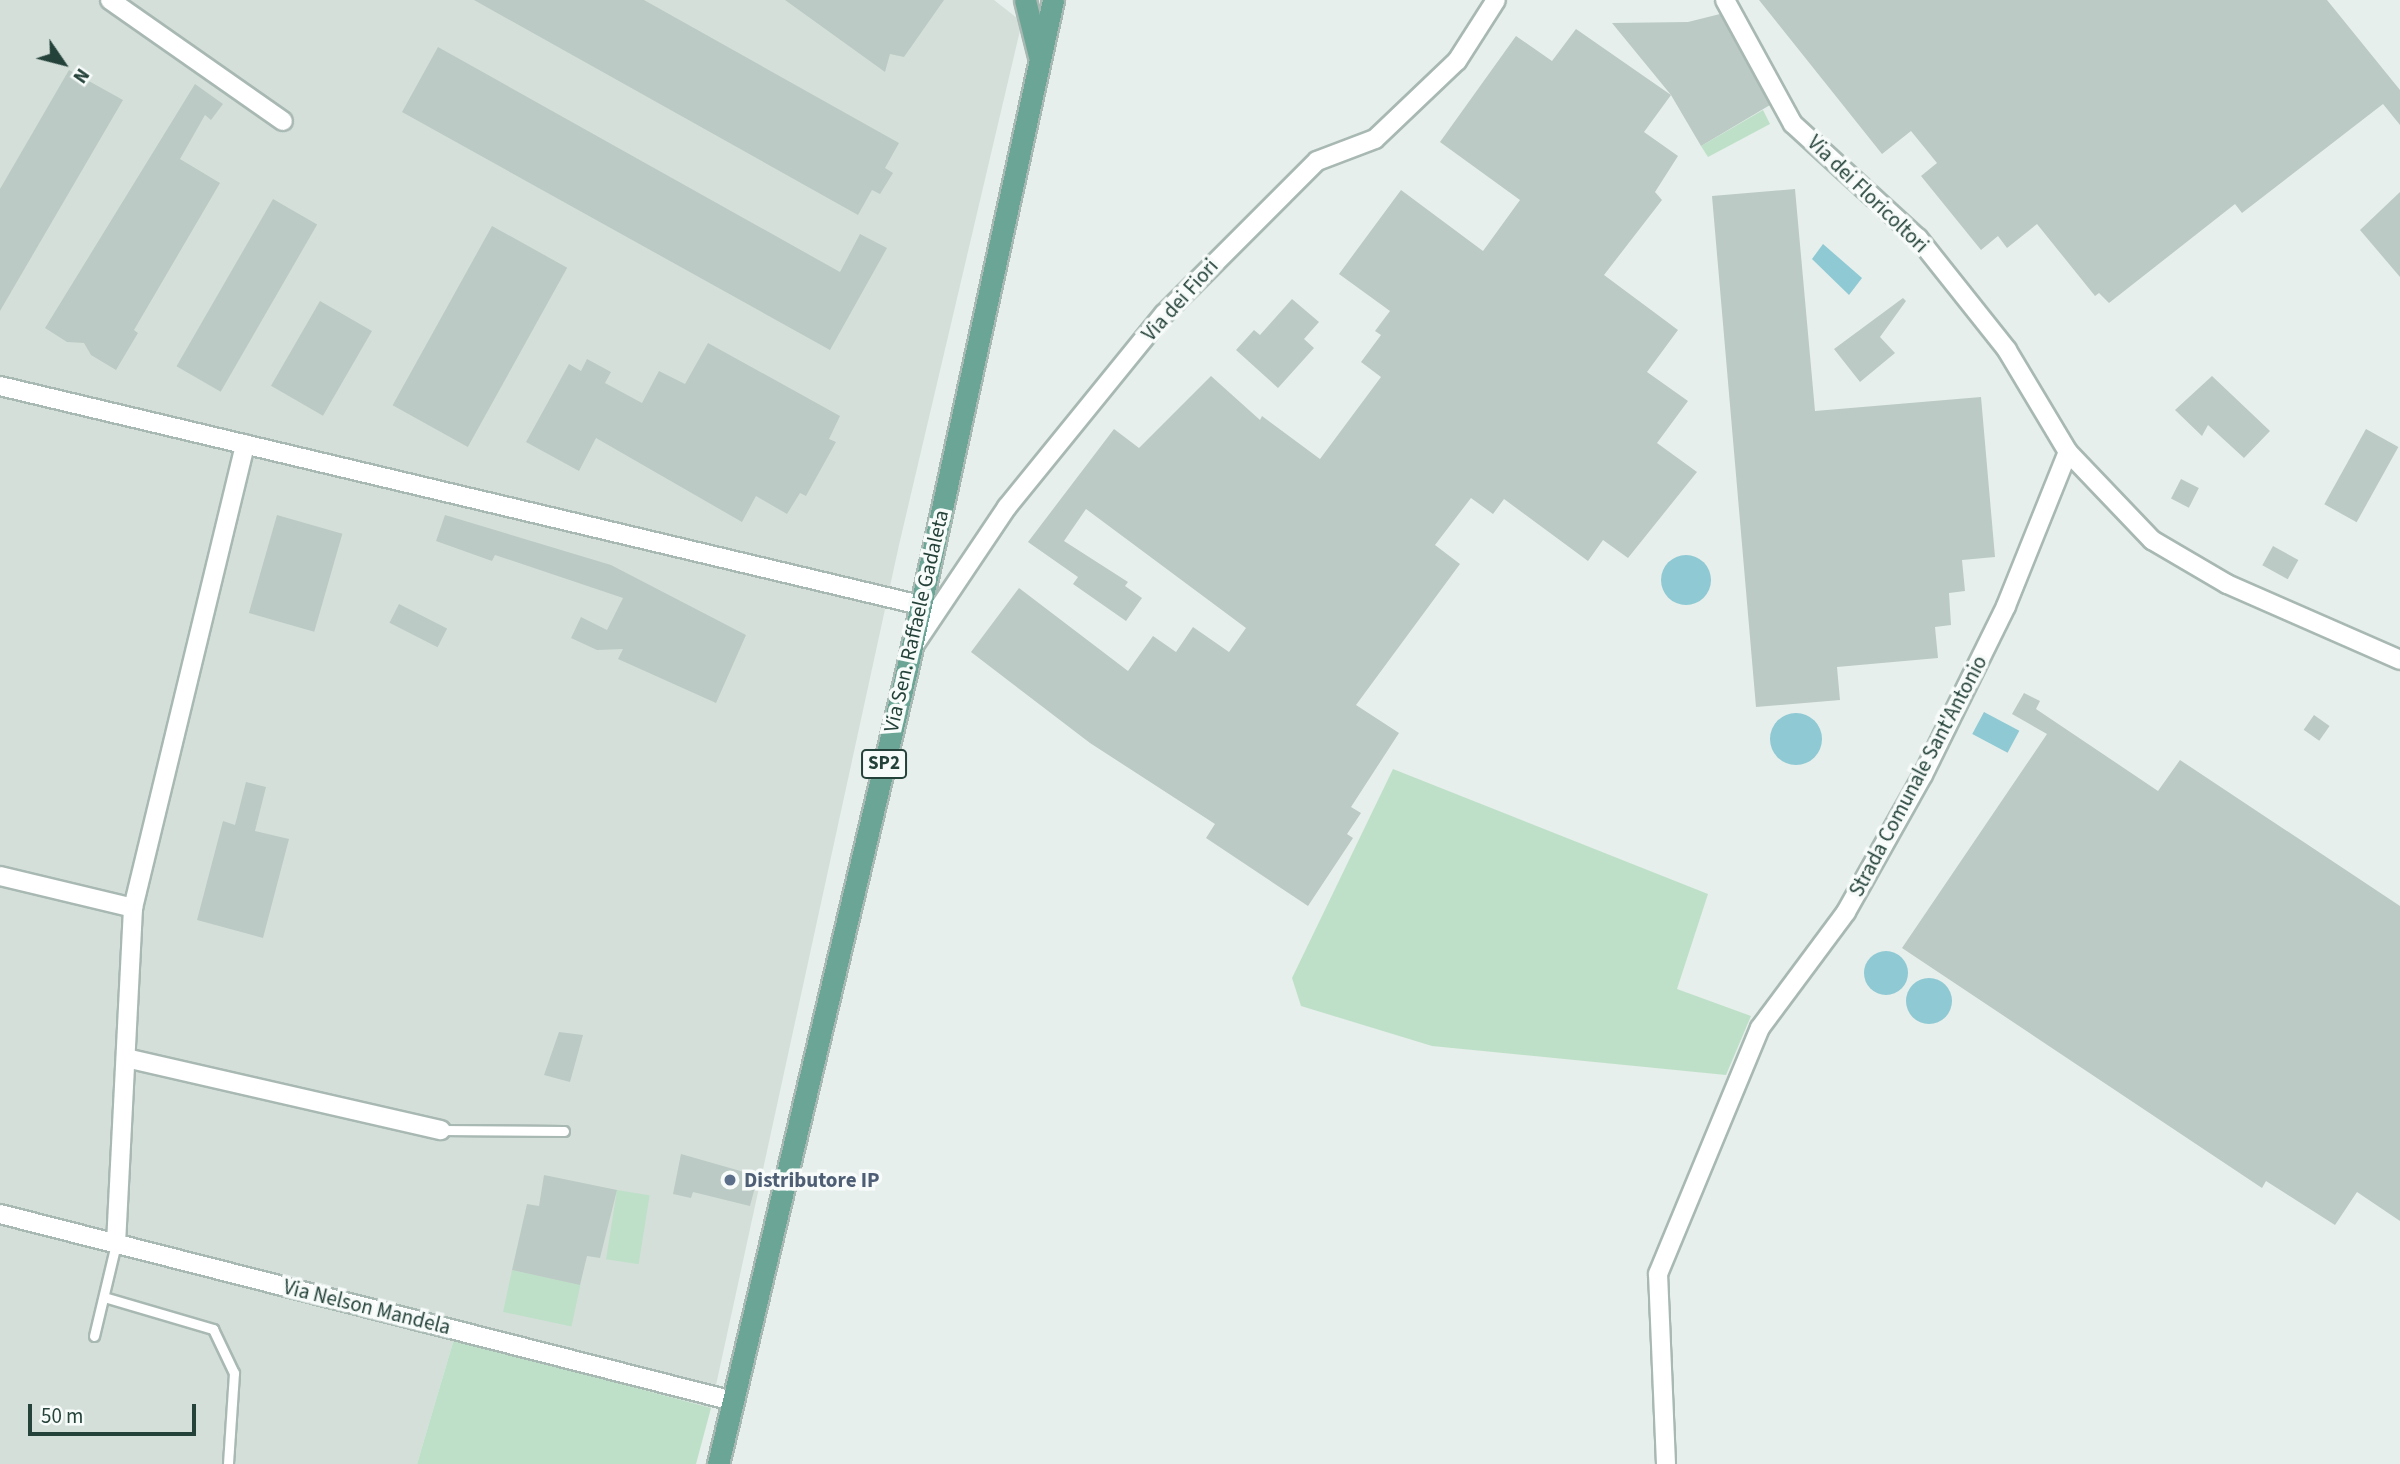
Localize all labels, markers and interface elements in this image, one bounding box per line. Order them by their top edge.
north arrow [28,28,98,98]
text: N [66,62,95,88]
street label: Via dei Floricoltori [1802,130,1934,258]
street label: Via dei Fiori [1137,254,1223,346]
street label: Via Sen. Raffaele Gadaleta [878,508,954,734]
street label: Strada Comunale Sant'Antonio [1844,651,1992,901]
road number: SP2 [860,748,908,779]
place label: Distributore IP [744,1167,880,1193]
marker: Distributore IP [722,1172,738,1188]
street label: Via Nelson Mandela [281,1274,453,1340]
scale bar [32,1390,200,1434]
text: 50 m [41,1401,83,1431]

